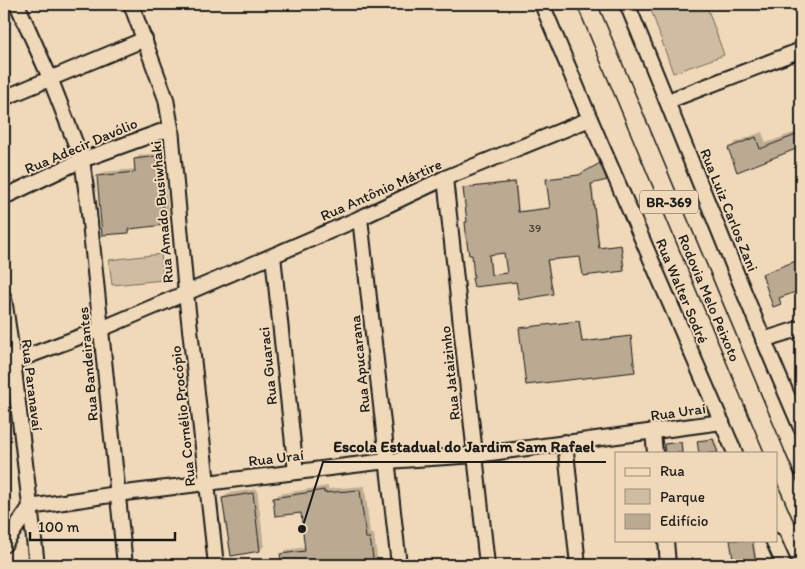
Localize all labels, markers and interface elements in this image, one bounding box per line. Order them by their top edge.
street label: Rua Adecir Davólio [22,114,140,178]
street label: Rua Amado Busiwhaki [147,140,177,284]
street label: Rua Luiz Carlos Zani [696,146,762,274]
street label: Rua Antônio Mártire [318,155,444,225]
road number: BR-369 [640,190,698,213]
house number: 39 [529,221,541,235]
street label: Rodovia Melo Peixoto [674,232,744,364]
street label: Rua Walter Sodré [652,236,712,346]
street label: Rua Bandeirantes [74,306,102,422]
street label: Rua Apucarana [346,314,374,414]
street label: Rua Jataizinho [436,325,464,421]
street label: Rua Guaraci [255,326,281,406]
street label: Rua Paranavaí [17,338,47,432]
street label: Rua Cornélio Procópio [167,345,199,487]
street label: Rua Uraí [649,399,707,425]
callout: Escola Estadual do Jardim Sam Rafael [323,431,606,462]
text: Escola Estadual do Jardim Sam Rafael [333,437,595,456]
street label: Rua Uraí [247,446,305,470]
legend [615,452,778,542]
text: Rua [660,462,685,480]
text: Parque [660,488,705,506]
scale bar [30,509,175,541]
text: Edifício [660,512,708,530]
text: 100 m [38,518,80,536]

